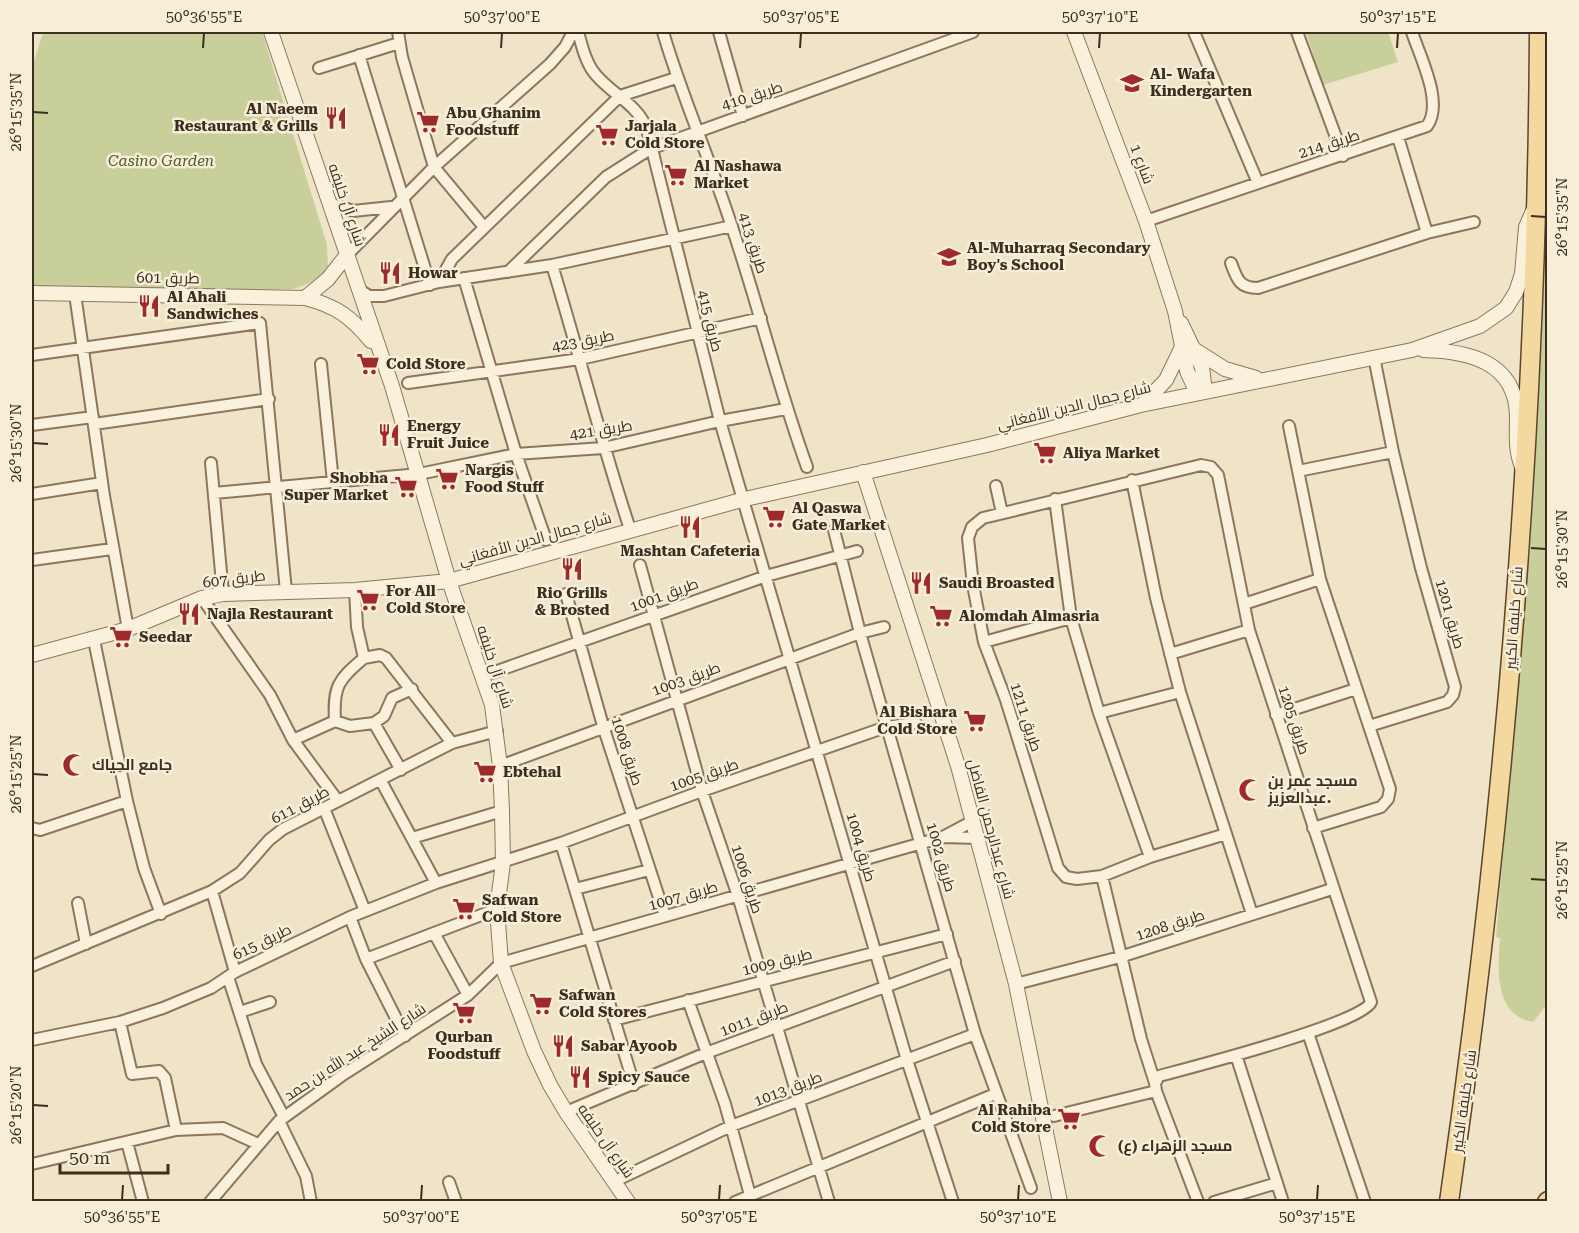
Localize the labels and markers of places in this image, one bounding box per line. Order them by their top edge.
place label: Al- Wafa Kindergarten [1150,65,1252,100]
school or university icon: Al- Wafa Kindergarten [1119,70,1145,96]
place label: Al Naeem Restaurant & Grills [174,100,319,135]
place label: Abu Ghanim Foodstuff [446,104,541,139]
restaurant icon: Al Naeem Restaurant & Grills [323,105,349,131]
supermarket icon: Abu Ghanim Foodstuff [415,109,441,135]
place label: Jarjala Cold Store [625,117,705,152]
supermarket icon: Jarjala Cold Store [594,122,620,148]
place label: Al Nashawa Market [694,157,782,192]
supermarket icon: Al Nashawa Market [663,162,689,188]
place label: Al-Muharraq Secondary Boy's School [967,239,1151,274]
school or university icon: Al-Muharraq Secondary Boy's School [936,244,962,270]
restaurant icon: Howar [377,260,403,286]
place label: Howar [408,264,458,282]
place label: Al Ahali Sandwiches [167,288,259,323]
restaurant icon: Al Ahali Sandwiches [136,293,162,319]
supermarket icon: Cold Store [355,351,381,377]
place label: Cold Store [386,355,466,373]
place label: Energy Fruit Juice [407,417,489,452]
restaurant icon: Energy Fruit Juice [376,422,402,448]
supermarket icon: Aliya Market [1032,440,1058,466]
place label: Aliya Market [1063,444,1160,462]
place label: Nargis Food Stuff [465,461,544,496]
supermarket icon: Nargis Food Stuff [434,466,460,492]
place label: Shobha Super Market [284,469,388,504]
supermarket icon: Shobha Super Market [393,474,419,500]
place label: Al Qaswa Gate Market [792,499,886,534]
supermarket icon: Al Qaswa Gate Market [761,504,787,530]
restaurant icon: Mashtan Cafeteria [677,514,703,540]
place label: Mashtan Cafeteria [620,542,760,560]
restaurant icon: Rio Grills & Brosted [559,556,585,582]
restaurant icon: Saudi Broasted [908,570,934,596]
place label: Saudi Broasted [939,574,1054,592]
place label: For All Cold Store [386,582,466,617]
place label: Rio Grills & Brosted [535,584,609,619]
supermarket icon: For All Cold Store [355,587,381,613]
restaurant icon: Najla Restaurant [176,601,202,627]
supermarket icon: Alomdah Almasria [928,603,954,629]
place label: Najla Restaurant [207,605,333,623]
place label: Alomdah Almasria [959,607,1099,625]
supermarket icon: Seedar [108,624,134,650]
place label: Seedar [139,628,192,646]
place label: Al Bishara Cold Store [877,703,957,738]
supermarket icon: Al Bishara Cold Store [962,708,988,734]
mosque icon: جامع الحِياك [61,752,87,778]
place label: جامع الحِياك [92,756,172,775]
supermarket icon: Ebtehal [472,759,498,785]
place label: Ebtehal [503,763,561,781]
place label: مسجد عمر بن عبدالعزيز. [1267,772,1358,807]
mosque icon: مسجد عمر بن عبدالعزيز. [1237,777,1263,803]
place label: Safwan Cold Store [482,891,562,926]
supermarket icon: Safwan Cold Store [451,896,477,922]
place label: Safwan Cold Stores [559,986,647,1021]
supermarket icon: Safwan Cold Stores [528,991,554,1017]
supermarket icon: Qurban Foodstuff [451,1000,477,1026]
place label: Qurban Foodstuff [427,1028,501,1063]
restaurant icon: Sabar Ayoob [550,1033,576,1059]
place label: Sabar Ayoob [581,1037,677,1055]
restaurant icon: Spicy Sauce [567,1064,593,1090]
place label: Spicy Sauce [598,1068,690,1086]
place label: Al Rahiba Cold Store [971,1101,1051,1136]
supermarket icon: Al Rahiba Cold Store [1056,1106,1082,1132]
mosque icon: مسجد الزهراء (ع) [1087,1133,1113,1159]
place label: مسجد الزهراء (ع) [1118,1137,1232,1156]

